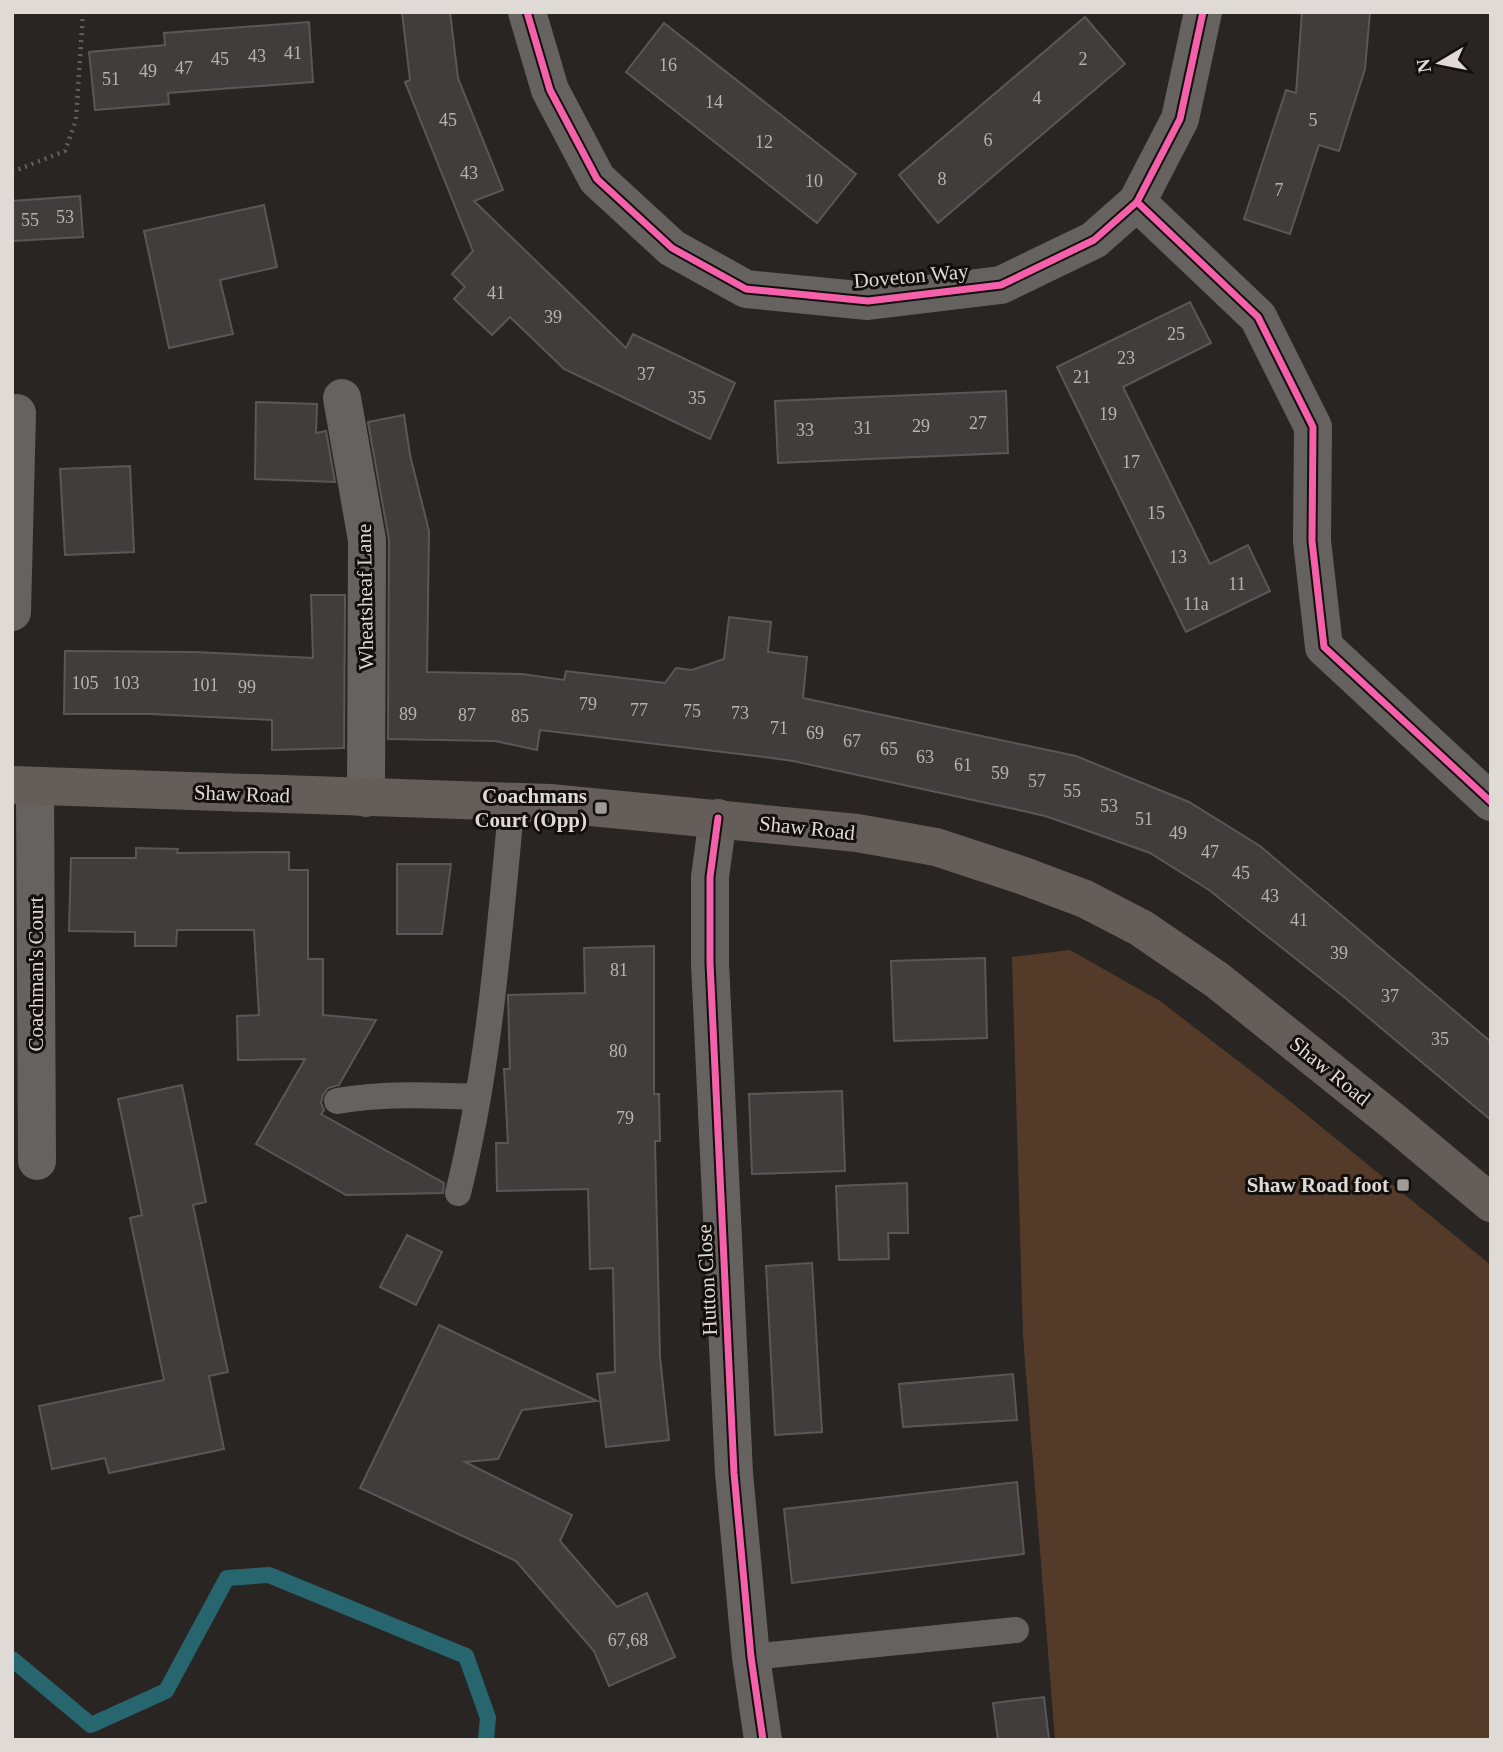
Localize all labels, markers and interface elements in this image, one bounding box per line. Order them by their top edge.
north arrow [1405,28,1475,98]
house number: 41 [284,43,302,63]
house number: 43 [248,46,266,66]
house number: 45 [211,49,229,69]
house number: 2 [1079,49,1088,69]
house number: 16 [659,55,677,75]
text: N [1412,57,1435,74]
house number: 47 [175,58,193,78]
house number: 49 [139,61,157,81]
house number: 51 [102,69,120,89]
house number: 4 [1033,88,1042,108]
house number: 14 [705,92,723,112]
house number: 45 [439,110,457,130]
house number: 5 [1309,110,1318,130]
house number: 6 [984,130,993,150]
house number: 12 [755,132,773,152]
house number: 43 [460,163,478,183]
house number: 8 [938,169,947,189]
house number: 10 [805,171,823,191]
house number: 7 [1275,180,1284,200]
house number: 53 [56,207,74,227]
house number: 55 [21,210,39,230]
street label: Doveton Way [853,259,970,293]
house number: 41 [487,283,505,303]
house number: 39 [544,307,562,327]
house number: 25 [1167,324,1185,344]
house number: 23 [1117,348,1135,368]
house number: 37 [637,364,655,384]
house number: 21 [1073,367,1091,387]
house number: 35 [688,388,706,408]
house number: 19 [1099,404,1117,424]
house number: 27 [969,413,987,433]
house number: 29 [912,416,930,436]
house number: 31 [854,418,872,438]
house number: 33 [796,420,814,440]
house number: 17 [1122,452,1140,472]
house number: 15 [1147,503,1165,523]
street label: Wheatsheaf Lane [352,524,378,670]
house number: 13 [1169,547,1187,567]
house number: 11 [1228,574,1246,594]
house number: 11a [1183,594,1209,614]
house number: 105 [72,673,99,693]
house number: 103 [113,673,140,693]
house number: 101 [192,675,219,695]
house number: 99 [238,677,256,697]
house number: 79 [579,694,597,714]
house number: 77 [630,700,648,720]
house number: 75 [683,701,701,721]
house number: 73 [731,703,749,723]
house number: 89 [399,704,417,724]
house number: 87 [458,705,476,725]
house number: 85 [511,706,529,726]
house number: 71 [770,718,788,738]
house number: 69 [806,723,824,743]
house number: 67 [843,731,861,751]
house number: 65 [880,739,898,759]
house number: 63 [916,747,934,767]
house number: 61 [954,755,972,775]
house number: 59 [991,763,1009,783]
house number: 57 [1028,771,1046,791]
street label: Shaw Road [193,780,291,808]
house number: 55 [1063,781,1081,801]
place label: Coachmans Court (Opp) [474,784,587,832]
house number: 53 [1100,796,1118,816]
marker: Coachmans Court (Opp) [593,800,609,816]
house number: 51 [1135,809,1153,829]
street label: Shaw Road [758,811,857,845]
house number: 49 [1169,823,1187,843]
house number: 47 [1201,842,1219,862]
house number: 45 [1232,863,1250,883]
house number: 43 [1261,886,1279,906]
street label: Coachman's Court [24,896,48,1051]
house number: 41 [1290,910,1308,930]
house number: 39 [1330,943,1348,963]
house number: 81 [610,960,628,980]
house number: 37 [1381,986,1399,1006]
house number: 35 [1431,1029,1449,1049]
street label: Shaw Road [1285,1031,1375,1111]
house number: 80 [609,1041,627,1061]
house number: 79 [616,1108,634,1128]
place label: Shaw Road foot [1247,1173,1389,1197]
marker: Shaw Road foot [1395,1177,1411,1193]
street label: Hutton Close [692,1224,722,1336]
house number: 67,68 [608,1630,648,1650]

